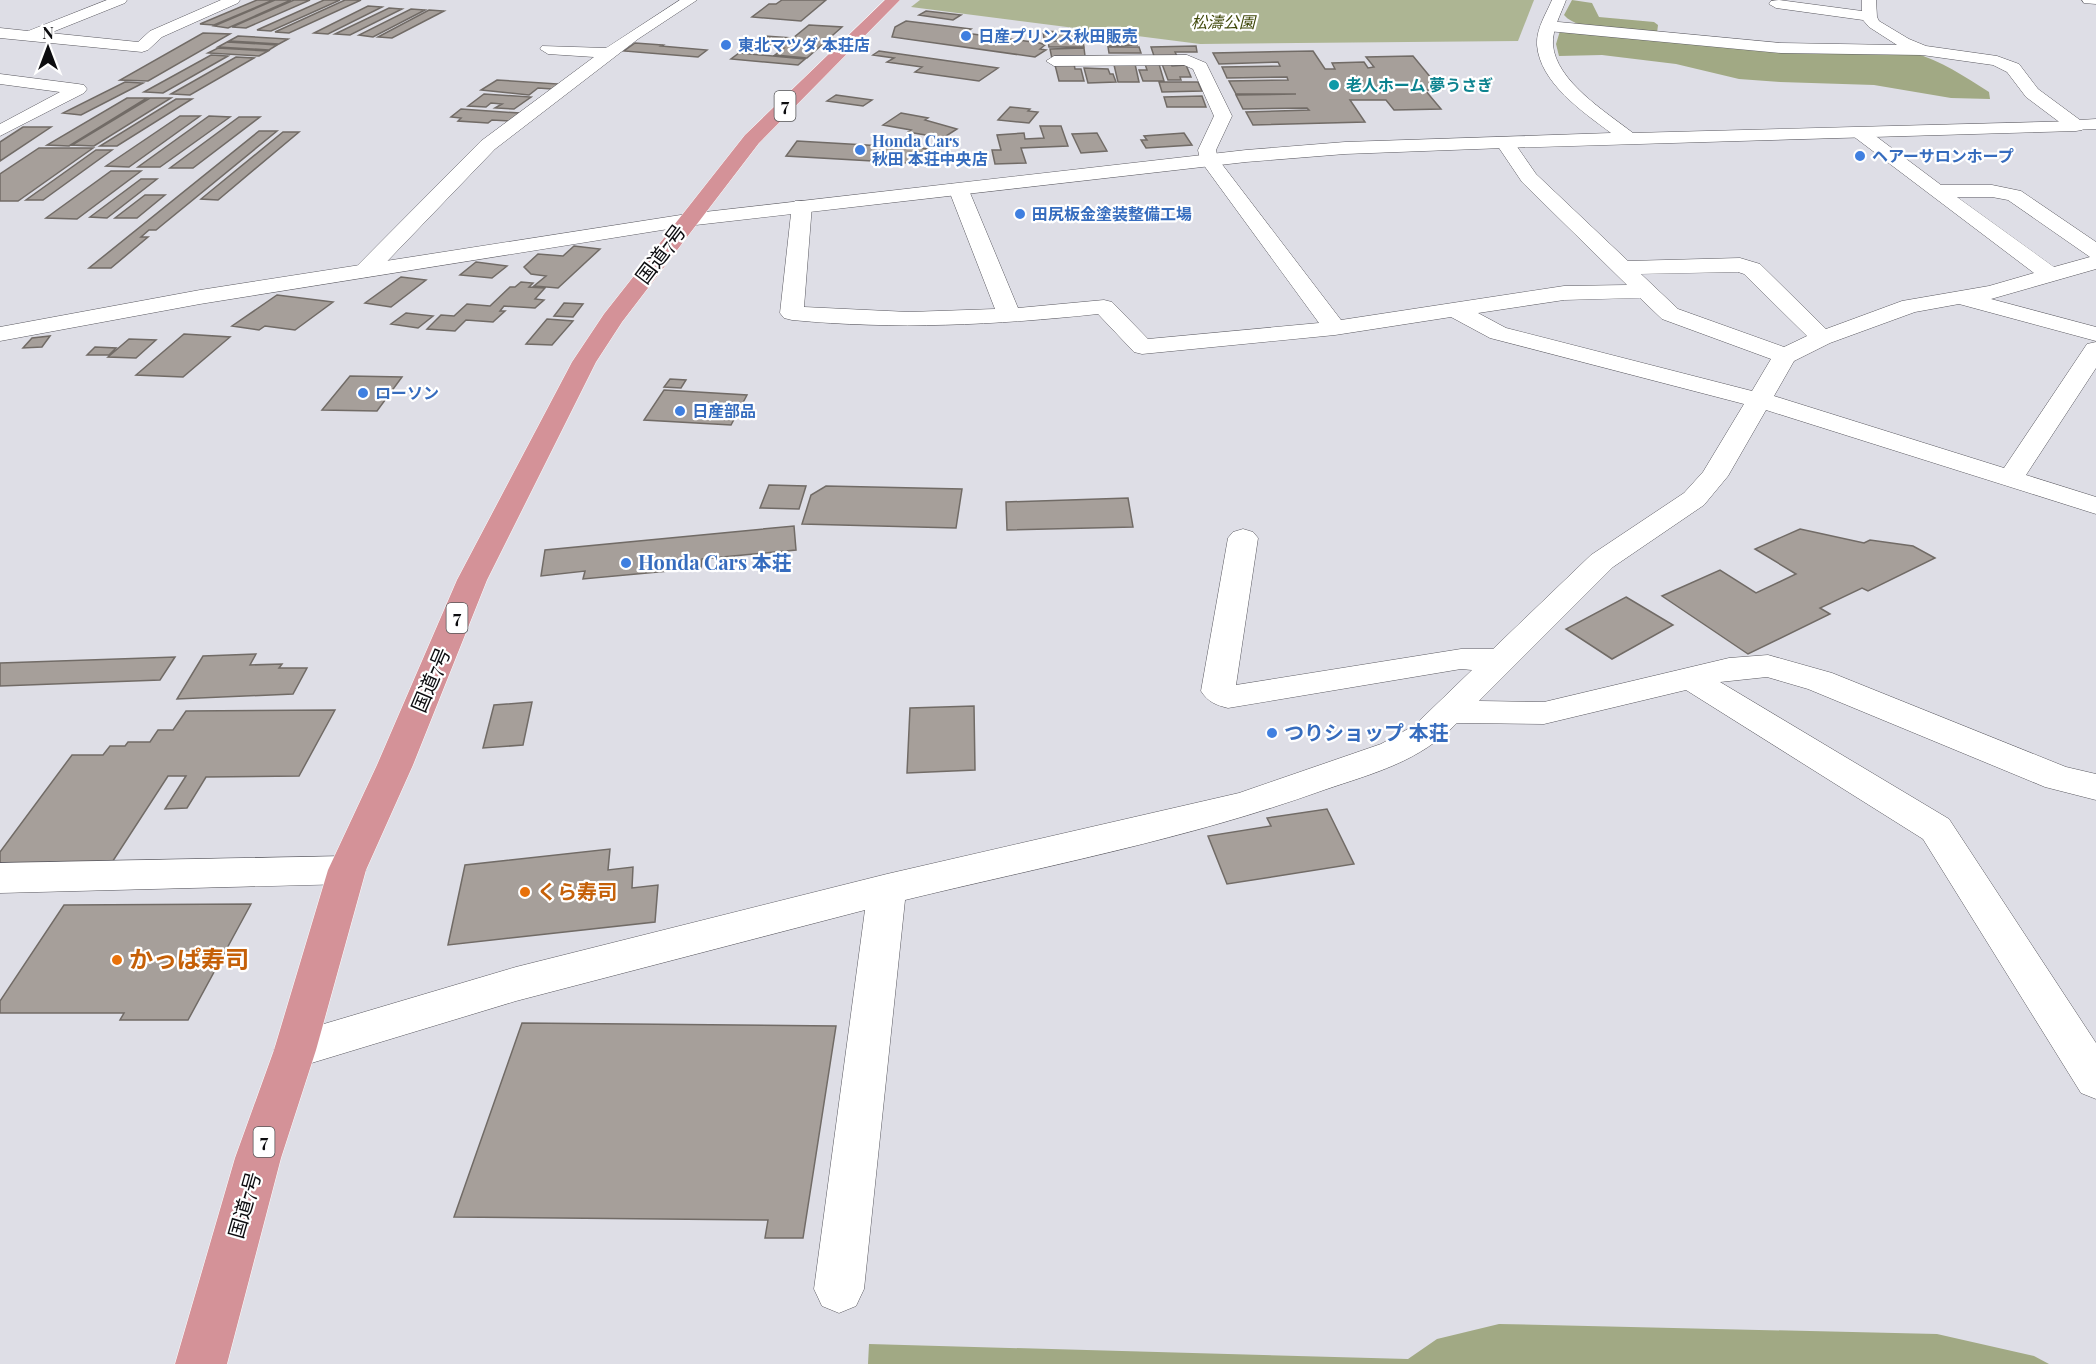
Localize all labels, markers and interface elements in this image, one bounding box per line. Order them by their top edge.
park label: 松濤公園 [1191,11,1257,32]
north arrow [18,18,78,78]
text: N [42,22,54,43]
place label: 日産プリンス秋田販売 [978,25,1138,46]
marker: 日産プリンス秋田販売 [959,29,973,43]
place label: 東北マツダ 本荘店 [738,34,870,55]
marker: 東北マツダ 本荘店 [719,38,733,52]
place label: 老人ホーム 夢うさぎ [1346,74,1493,95]
marker: 老人ホーム 夢うさぎ [1327,78,1341,92]
road number: 7 [774,91,796,121]
place label: Honda Cars 秋田 本荘中央店 [872,130,988,169]
marker: Honda Cars 秋田 本荘中央店 [853,143,867,157]
place label: ヘアーサロンホープ [1872,145,2014,166]
marker: ヘアーサロンホープ [1853,149,1867,163]
place label: 田尻板金塗装整備工場 [1032,203,1192,224]
marker: 田尻板金塗装整備工場 [1013,207,1027,221]
street label: 国道7号 [629,218,691,288]
place label: ローソン [375,382,439,403]
marker: ローソン [356,386,370,400]
place label: 日産部品 [692,400,756,421]
marker: 日産部品 [673,404,687,418]
place label: Honda Cars 本荘 [638,548,792,575]
marker: Honda Cars 本荘 [619,556,633,570]
road number: 7 [446,603,468,633]
street label: 国道7号 [404,643,455,716]
place label: つりショップ 本荘 [1284,718,1449,745]
marker: つりショップ 本荘 [1265,726,1279,740]
place label: くら寿司 [537,877,617,904]
marker: くら寿司 [518,885,532,899]
place label: かっぱ寿司 [129,942,249,974]
marker: かっぱ寿司 [110,953,124,967]
road number: 7 [254,1127,274,1157]
street label: 国道7号 [221,1168,266,1241]

